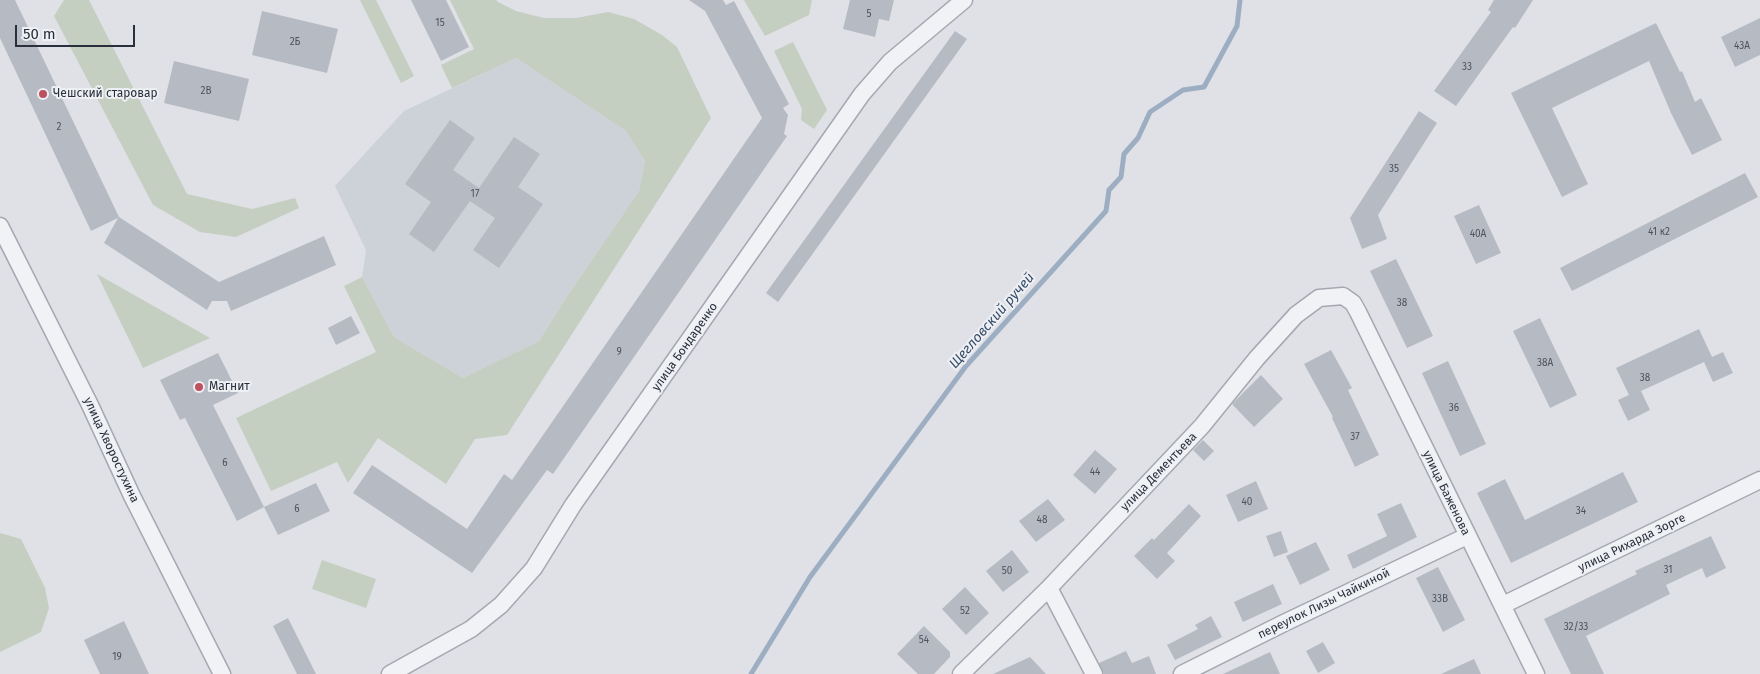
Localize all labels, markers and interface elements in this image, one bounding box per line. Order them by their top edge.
house number: 5 [866,8,872,20]
scale bar [18,15,138,47]
house number: 15 [435,17,445,29]
text: 50 m [23,25,56,43]
house number: 2Б [290,36,300,48]
house number: 43А [1734,40,1750,52]
house number: 33 [1462,61,1472,73]
house number: 2В [200,85,212,97]
place label: Чешский старовар [53,87,158,101]
marker: Чешский старовар [37,88,49,100]
house number: 2 [57,121,61,133]
house number: 35 [1389,163,1399,175]
house number: 17 [471,188,479,200]
house number: 41 к2 [1648,226,1670,238]
house number: 40А [1470,228,1486,240]
water label: Щегловский ручей [946,270,1038,372]
house number: 38 [1397,297,1407,309]
street label: улица Бондаренко [649,300,721,394]
house number: 9 [616,346,622,358]
house number: 38А [1537,357,1553,369]
house number: 38 [1640,372,1650,384]
place label: Магнит [209,380,250,394]
marker: Магнит [193,381,205,393]
street label: улица Хворостухина [80,395,142,505]
house number: 36 [1449,402,1459,414]
street label: улица Дементьева [1118,430,1200,514]
house number: 37 [1350,431,1360,443]
street label: улица Баженова [1419,448,1473,538]
house number: 6 [222,457,228,469]
house number: 44 [1090,466,1100,478]
house number: 40 [1242,496,1252,508]
house number: 6 [294,503,300,515]
house number: 34 [1576,505,1586,517]
street label: улица Рихарда Зорге [1576,511,1688,575]
house number: 48 [1037,514,1047,526]
house number: 31 [1663,564,1673,576]
house number: 50 [1002,565,1012,577]
street label: переулок Лизы Чайкиной [1256,566,1392,642]
house number: 33В [1432,593,1448,605]
house number: 52 [960,605,970,617]
house number: 32/33 [1564,621,1588,633]
house number: 54 [919,634,929,646]
house number: 19 [112,651,122,663]

